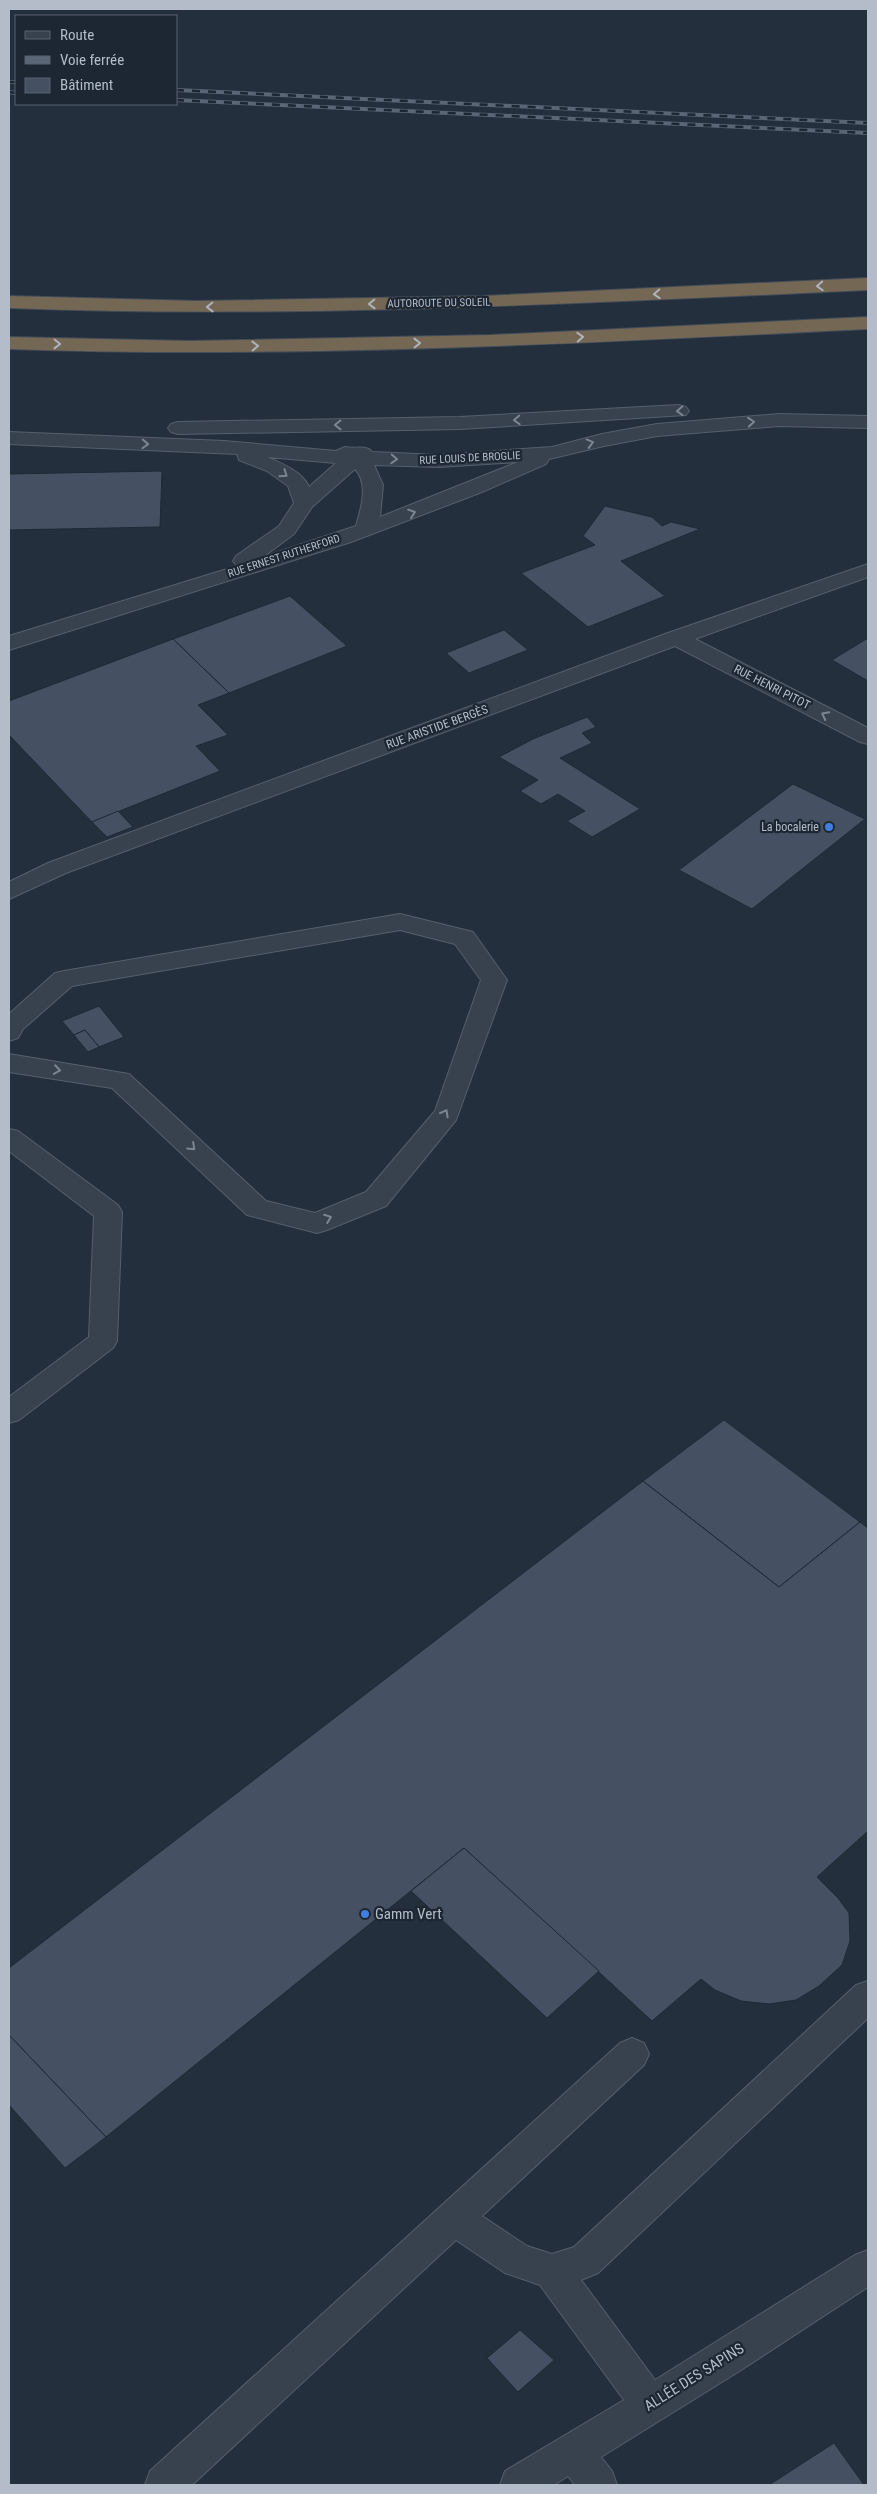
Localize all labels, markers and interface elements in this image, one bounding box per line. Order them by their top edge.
legend [15,15,178,105]
text: Route [60,26,94,44]
text: Voie ferrée [60,51,124,69]
text: Bâtiment [60,76,113,94]
one-way arrow [815,281,823,292]
one-way arrow [653,289,660,299]
street label: AUTOROUTE DU SOLEIL [387,296,491,310]
one-way arrow [368,299,376,309]
one-way arrow [206,301,214,312]
one-way arrow [576,332,584,343]
one-way arrow [54,338,62,349]
one-way arrow [414,338,422,348]
one-way arrow [251,340,259,351]
one-way arrow [675,405,683,416]
one-way arrow [513,414,521,425]
one-way arrow [747,417,755,428]
one-way arrow [333,420,341,430]
one-way arrow [141,438,149,449]
one-way arrow [586,439,594,449]
street label: RUE LOUIS DE BROGLIE [419,449,521,467]
one-way arrow [391,454,399,465]
one-way arrow [278,468,288,477]
one-way arrow [407,509,416,519]
street label: RUE ERNEST RUTHERFORD [226,532,342,580]
street label: RUE HENRI PITOT [732,662,812,712]
street label: RUE ARISTIDE BERGÈS [384,701,490,752]
one-way arrow [821,711,830,721]
place label: La bocalerie [761,820,819,834]
marker: La bocalerie [823,821,835,833]
one-way arrow [53,1065,61,1075]
one-way arrow [439,1110,449,1119]
one-way arrow [186,1141,195,1150]
one-way arrow [323,1214,332,1224]
place label: Gamm Vert [375,1905,442,1923]
marker: Gamm Vert [359,1908,371,1920]
street label: ALLÉE DES SAPINS [641,2339,747,2415]

